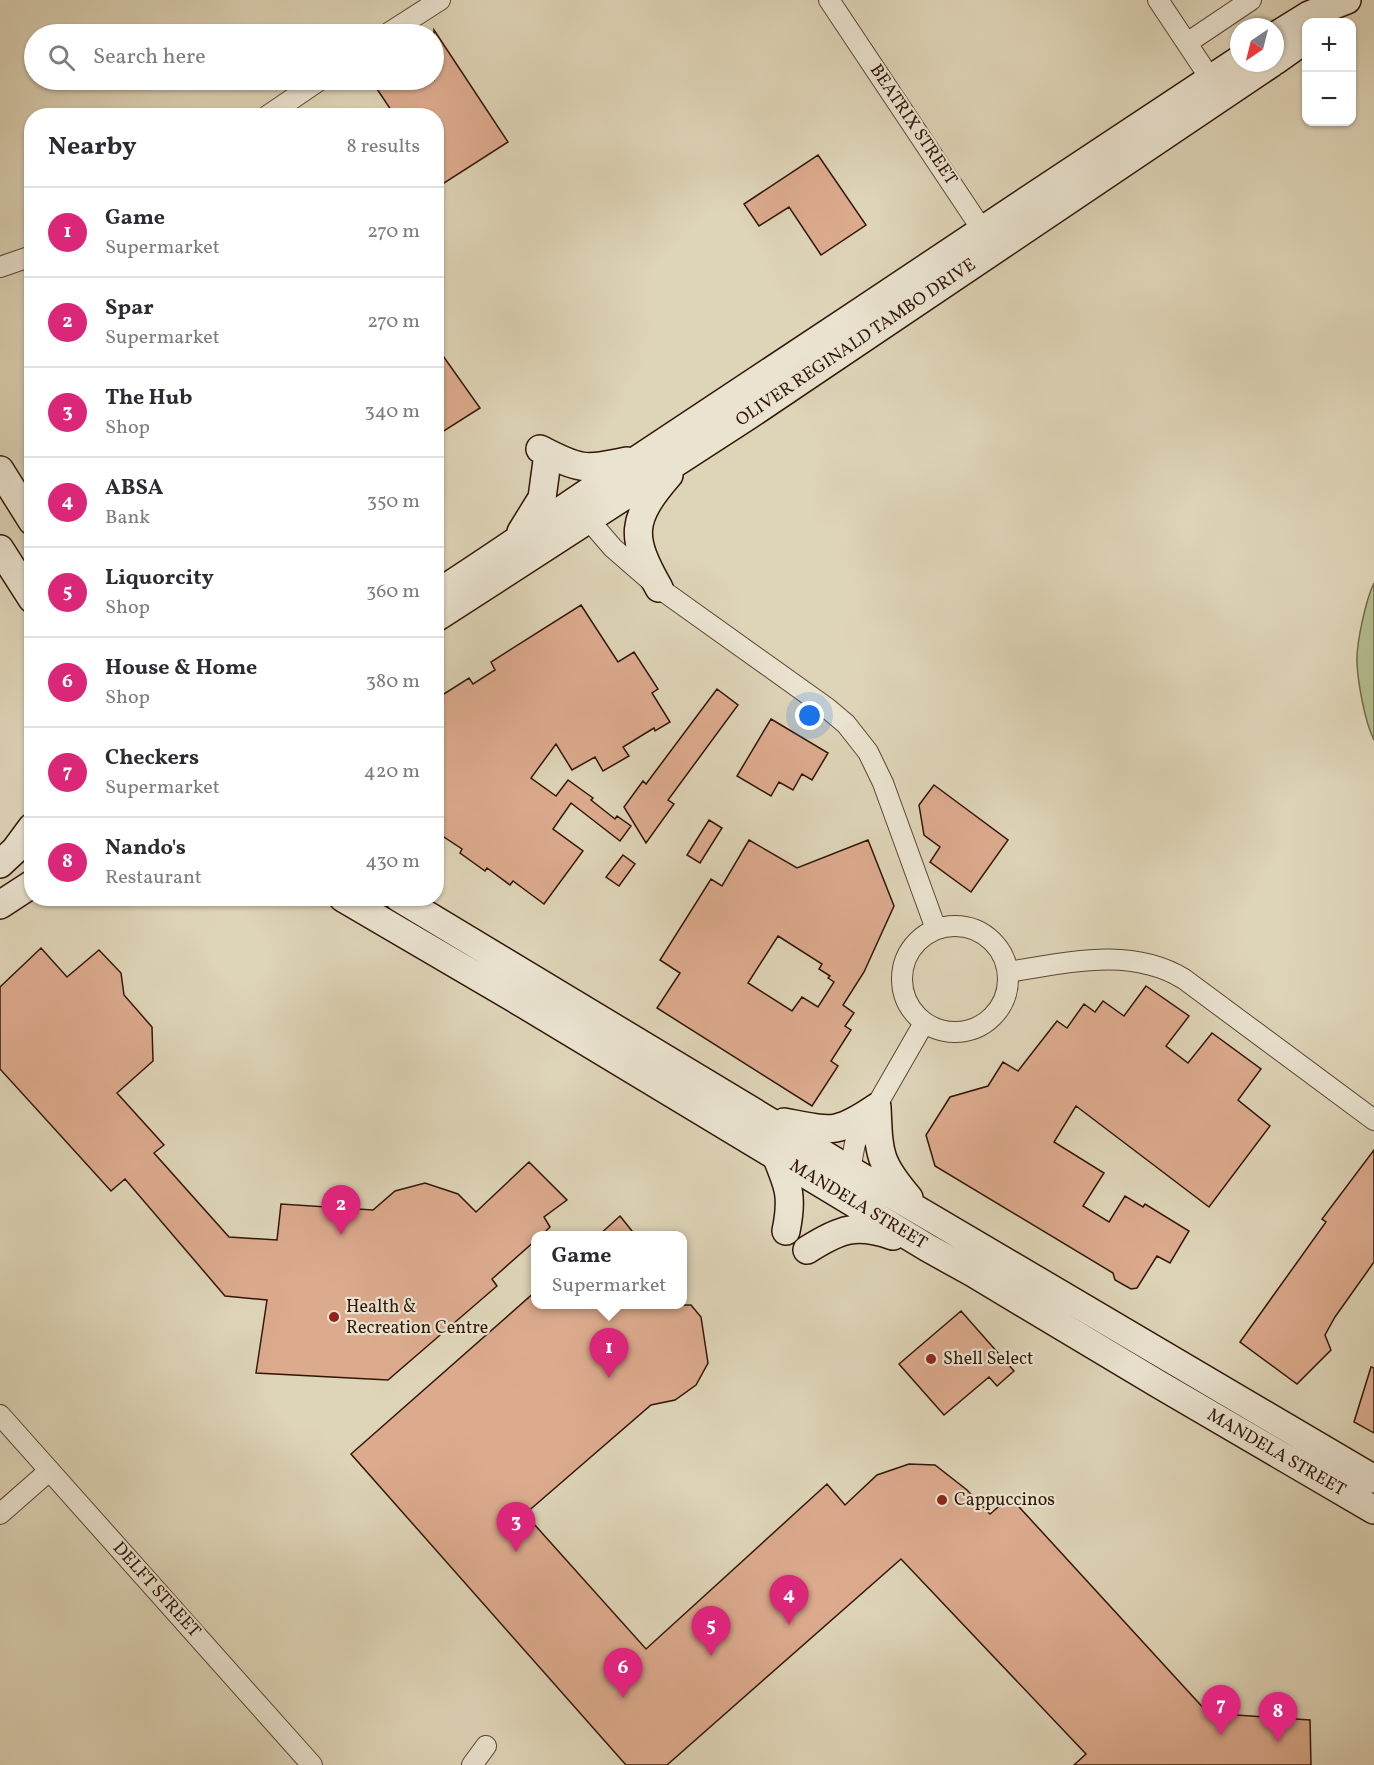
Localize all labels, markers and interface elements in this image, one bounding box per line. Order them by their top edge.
north arrow [1230,18,1284,72]
map controls [1302,18,1356,126]
button: + [1302,18,1356,72]
search box [24,24,444,90]
icon: search [45,41,78,74]
text: Search here [93,42,206,73]
street label: BEATRIX STREET [863,60,963,191]
button: − [1302,72,1356,126]
text: Nearby [48,129,137,165]
text: 8 results [347,133,420,161]
text: Game [105,203,165,234]
text: 1 [63,218,72,246]
text: 270 m [367,218,420,246]
text: Supermarket [105,234,220,262]
street label: OLIVER REGINALD TAMBO DRIVE [731,253,981,433]
text: Spar [105,293,154,324]
text: 2 [62,308,73,336]
text: 270 m [367,308,420,336]
text: Supermarket [105,324,220,352]
text: The Hub [105,383,192,414]
text: 3 [62,398,73,426]
text: 340 m [364,398,420,426]
text: Shop [105,414,150,442]
text: ABSA [105,473,163,504]
text: 4 [61,488,74,516]
text: 350 m [367,488,420,516]
text: Bank [105,504,150,532]
text: Liquorcity [105,563,214,594]
text: 5 [63,578,72,606]
text: 360 m [366,578,420,606]
text: Shop [105,594,150,622]
text: House & Home [105,653,257,684]
text: 6 [62,668,73,696]
text: 380 m [366,668,420,696]
text: Shop [105,684,150,712]
your location [795,701,824,730]
text: Checkers [105,743,199,774]
text: 7 [63,758,72,786]
text: 420 m [364,758,420,786]
text: Supermarket [105,774,220,802]
text: Nando's [105,833,186,864]
text: 8 [62,848,73,876]
text: 430 m [365,848,420,876]
text: Restaurant [105,864,202,892]
street label: MANDELA STREET [784,1154,932,1256]
pin: 2 [322,1186,360,1235]
popup [531,1231,687,1309]
text: Game [552,1241,612,1272]
text: Supermarket [552,1272,666,1300]
place label: Health & Recreation Centre [346,1295,488,1341]
marker: Health & Recreation Centre [327,1310,341,1324]
pin: 1 [590,1328,628,1378]
place label: Shell Select [943,1347,1033,1372]
marker: Shell Select [924,1352,938,1366]
street label: MANDELA STREET [1202,1403,1350,1503]
place label: Cappuccinos [954,1488,1055,1513]
marker: Cappuccinos [935,1493,949,1507]
pin: 3 [496,1502,536,1552]
street label: DELFT STREET [106,1537,206,1644]
pin: 4 [770,1576,808,1625]
pin: 5 [692,1606,730,1656]
pin: 6 [604,1648,642,1698]
pin: 7 [1202,1686,1240,1735]
pin: 8 [1258,1692,1298,1742]

